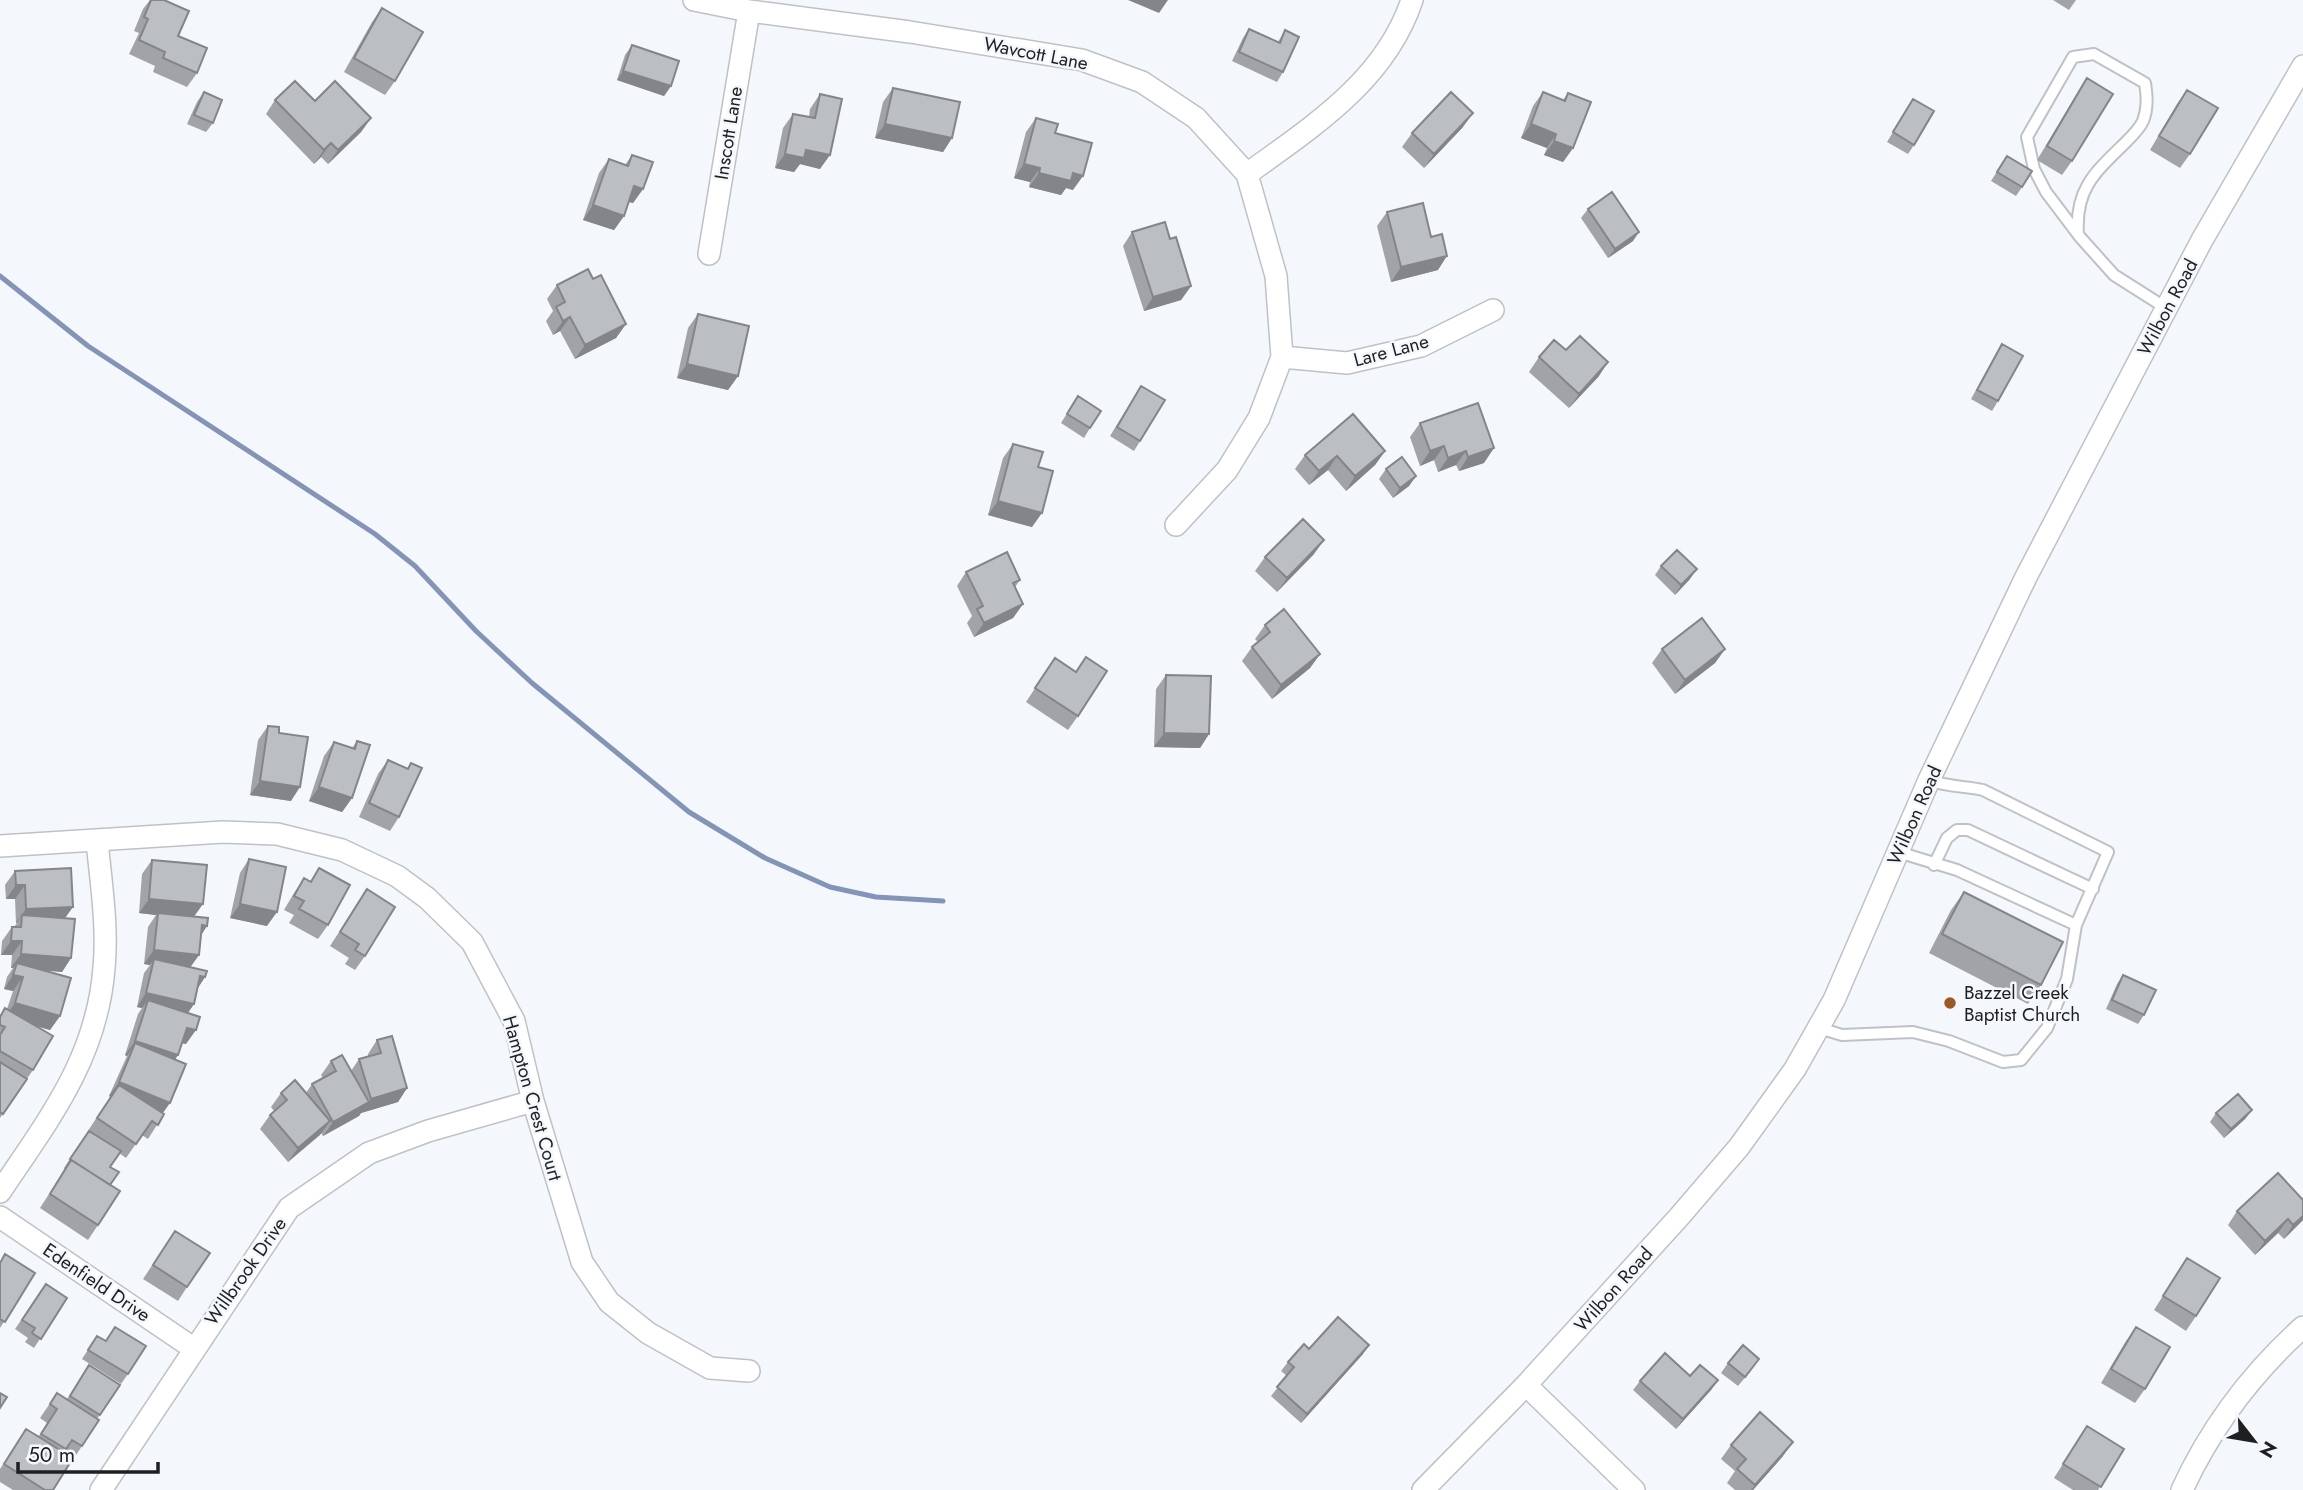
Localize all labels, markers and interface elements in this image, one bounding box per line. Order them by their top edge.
street label: Wavcott Lane [981,30,1091,77]
street label: Inscott Lane [708,84,749,182]
street label: Wilbon Road [2131,254,2204,360]
street label: Lare Lane [1351,327,1432,373]
street label: Wilbon Road [1881,761,1948,869]
place label: Bazzel Creek Baptist Church [1964,979,2080,1028]
marker: Bazzel Creek Baptist Church [1942,995,1958,1011]
street label: Hampton Crest Court [496,1013,569,1184]
street label: Willbrook Drive [198,1212,293,1331]
street label: Edenfield Drive [38,1236,156,1328]
street label: Wilbon Road [1568,1241,1659,1338]
north arrow [2219,1406,2289,1476]
scale bar [18,1430,158,1474]
text: N [2253,1436,2284,1463]
text: 50 m [28,1440,75,1470]

